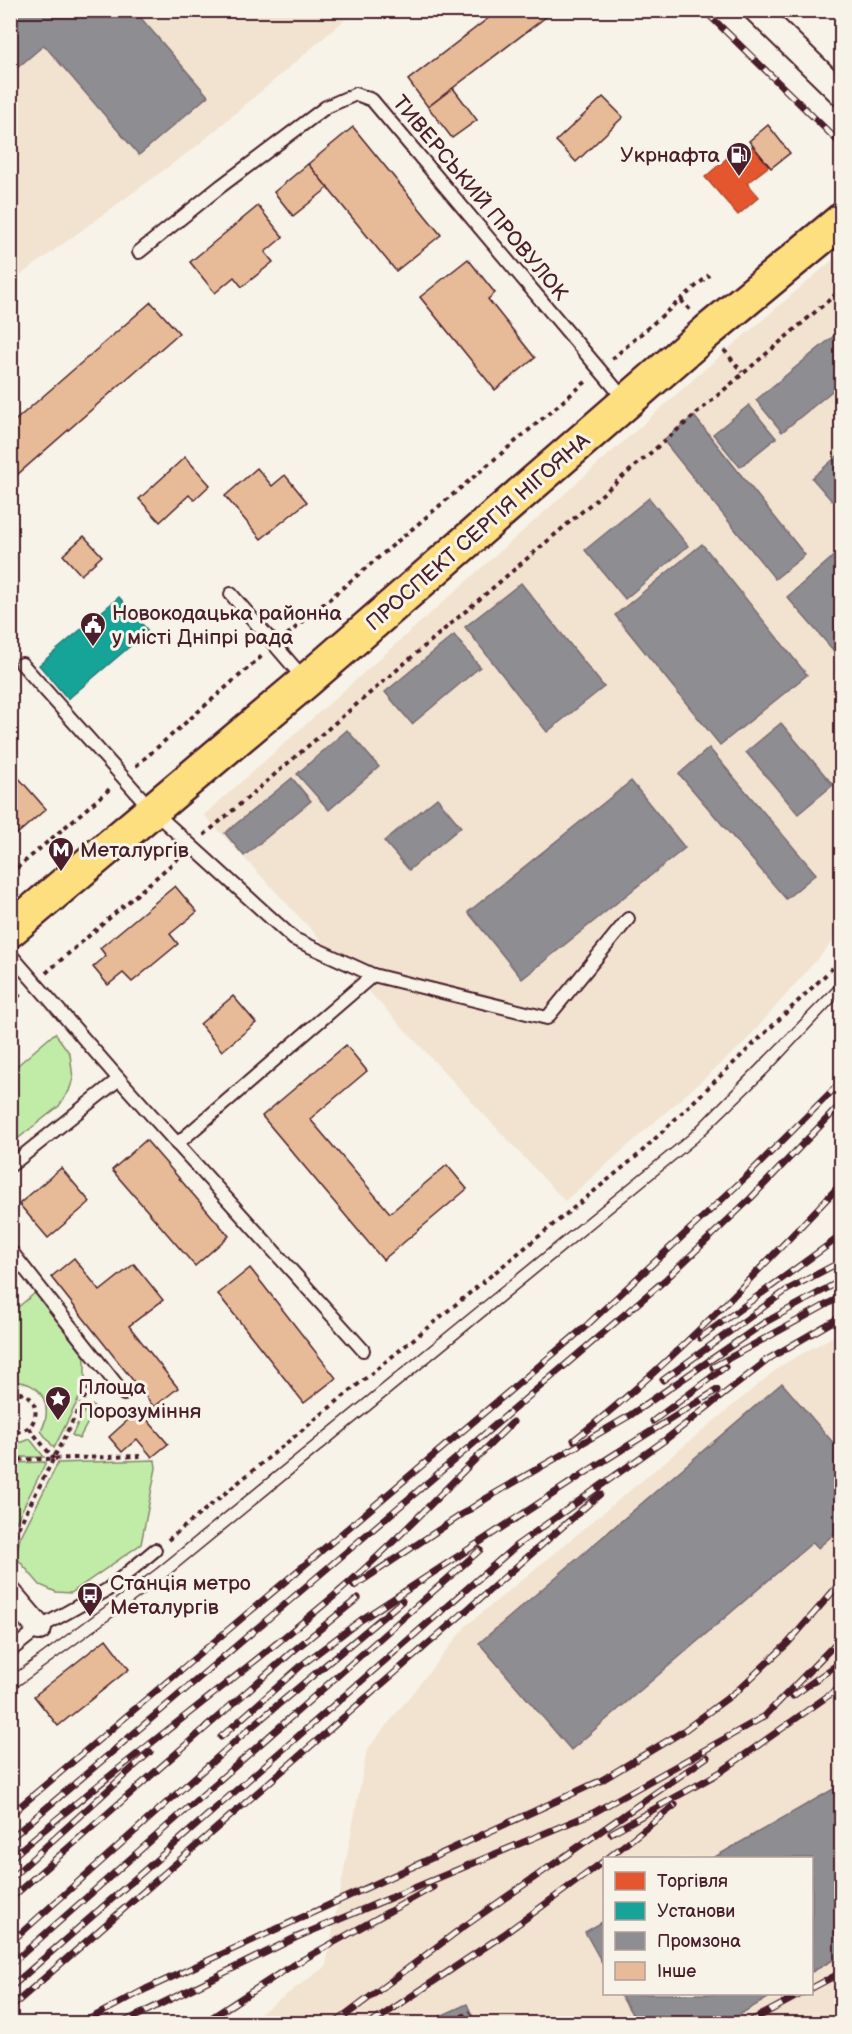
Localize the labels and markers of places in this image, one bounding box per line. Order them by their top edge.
fuel station icon: Укрнафта [724,140,754,178]
place label: Укрнафта [620,143,721,168]
place label: Новокодацька районна у місті Дніпрі рада [112,601,342,650]
public building icon: Новокодацька районна у місті Дніпрі рада [78,610,108,648]
metro station icon: Металургів [46,835,76,873]
place label: Металургів [80,838,189,863]
place label: Площа Порозуміння [78,1375,202,1424]
place icon: Площа Порозуміння [43,1384,73,1422]
place label: Станція метро Металургів [110,1571,251,1620]
bus stop icon: Станція метро Металургів [75,1580,105,1618]

